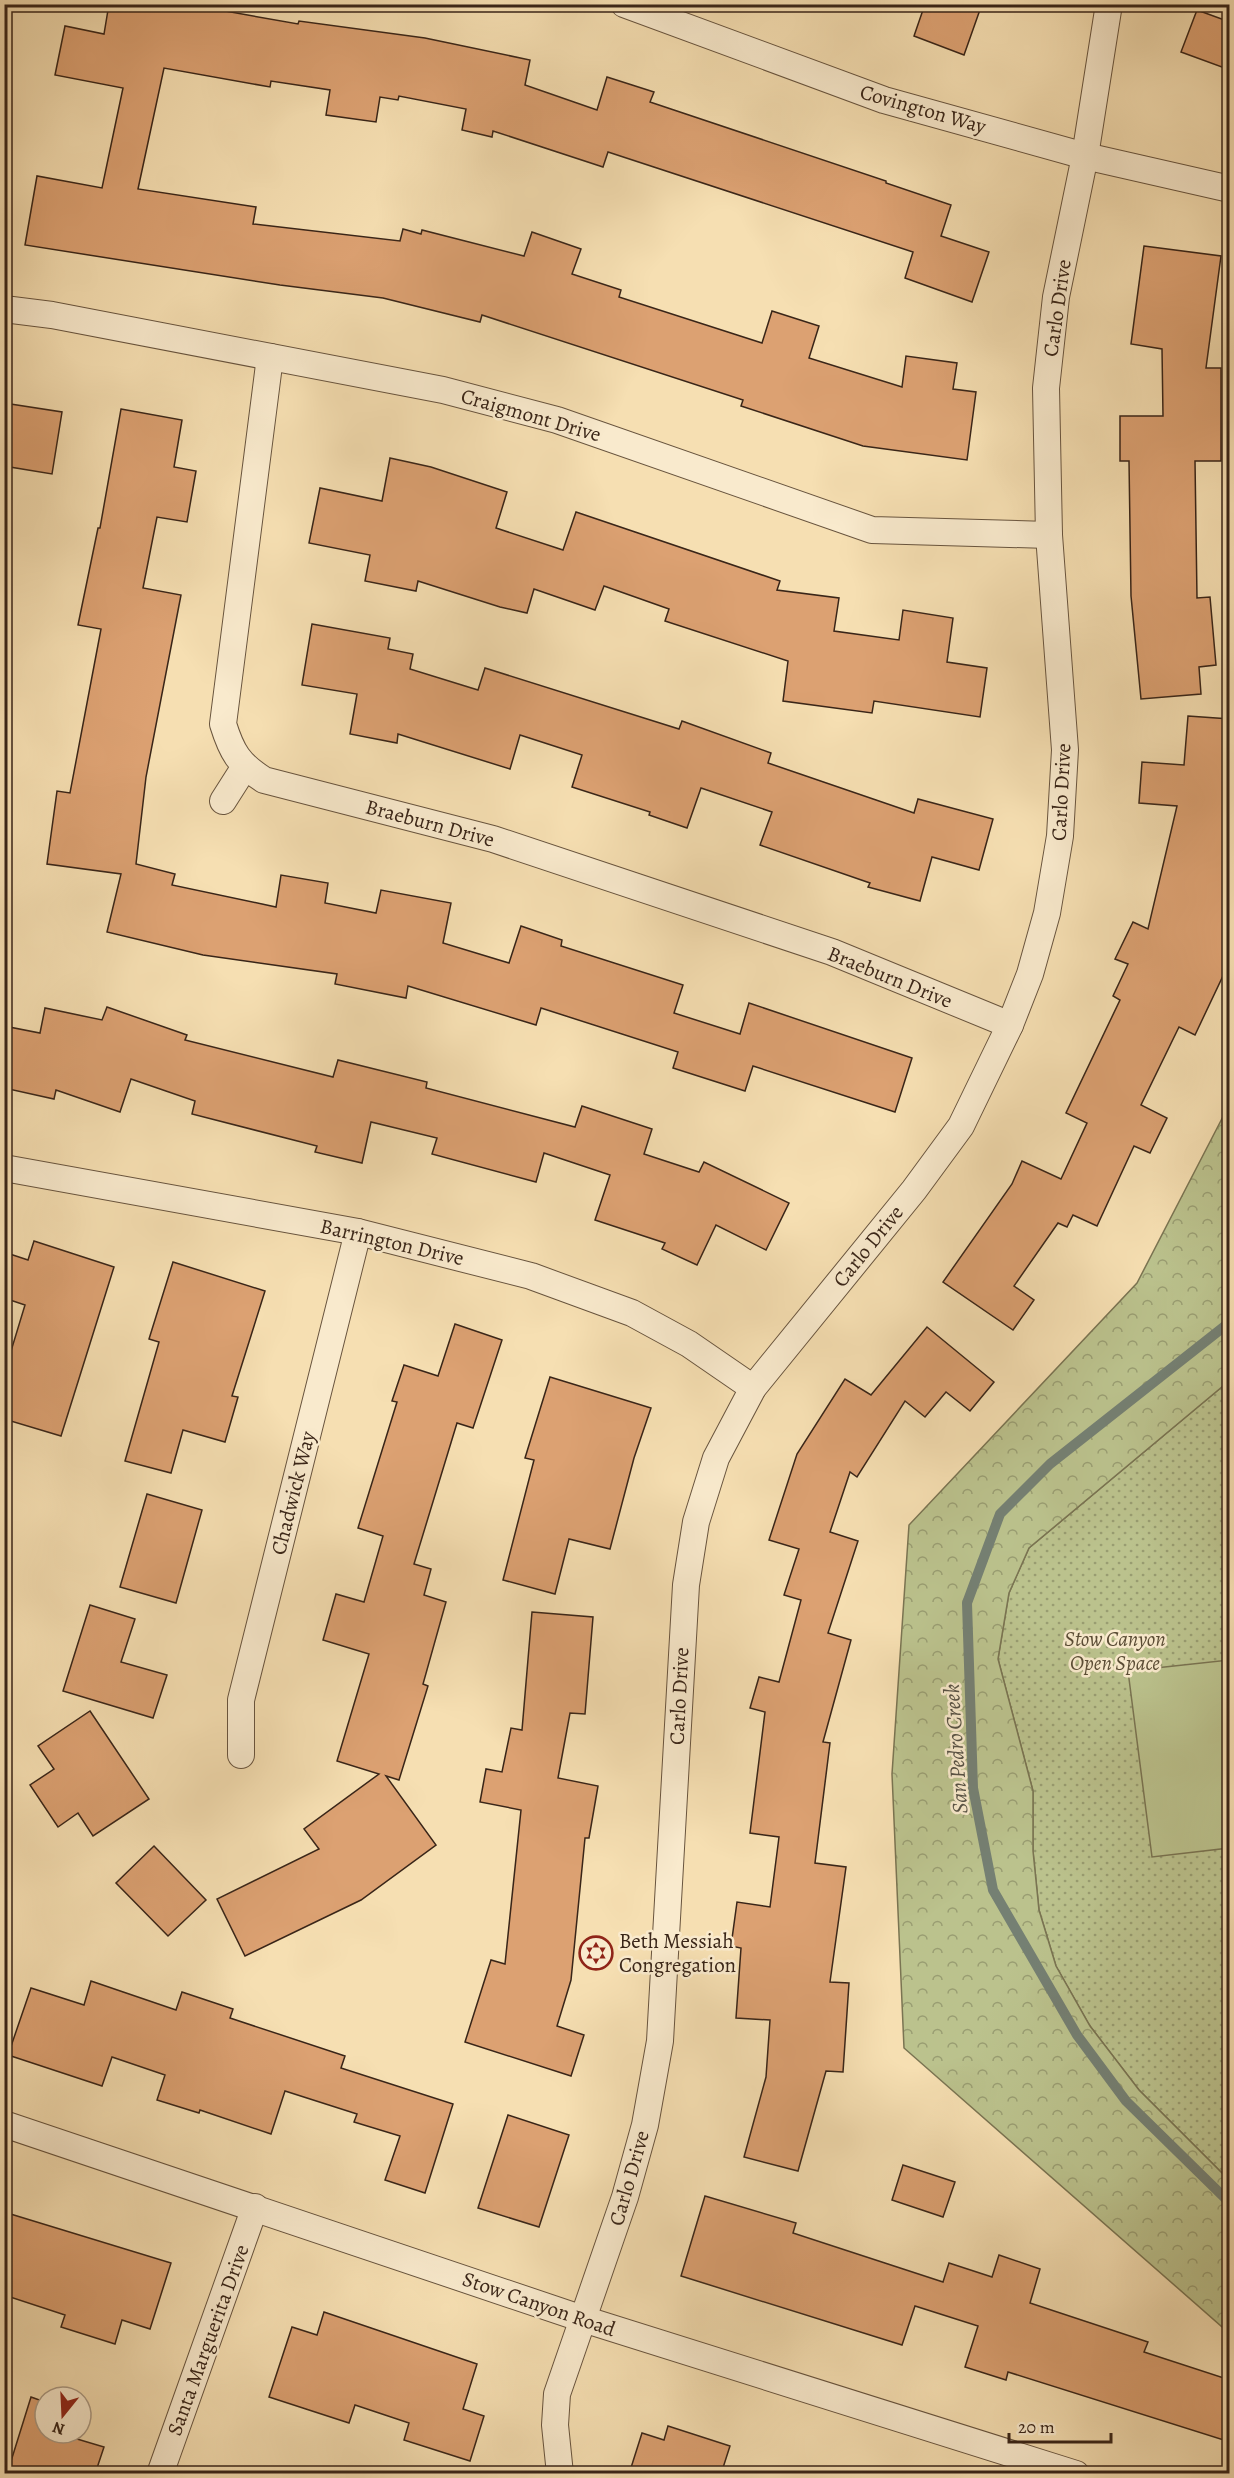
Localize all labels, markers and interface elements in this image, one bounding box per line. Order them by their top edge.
street label: Covington Way [857,78,990,141]
street label: Carlo Drive [1036,258,1078,358]
street label: Craigmont Drive [458,382,604,448]
street label: Carlo Drive [1044,742,1078,842]
street label: Braeburn Drive [363,792,497,854]
street label: Braeburn Drive [823,939,957,1015]
street label: Carlo Drive [826,1199,910,1293]
street label: Barrington Drive [317,1212,467,1272]
street label: Chadwick Way [264,1428,322,1558]
park label: Stow Canyon Open Space [1064,1625,1166,1677]
street label: Carlo Drive [662,1646,696,1746]
water label: San Pedro Creek [936,1683,975,1815]
place label: Beth Messiah Congregation [619,1927,736,1979]
synagogue icon: Beth Messiah Congregation [578,1935,614,1971]
street label: Carlo Drive [602,2127,656,2229]
street label: Santa Marguerita Drive [160,2241,256,2439]
street label: Stow Canyon Road [459,2265,620,2344]
north arrow [33,2385,93,2445]
scale bar [1009,2406,1111,2444]
text: 20 m [1018,2415,1055,2439]
text: N [49,2416,68,2441]

